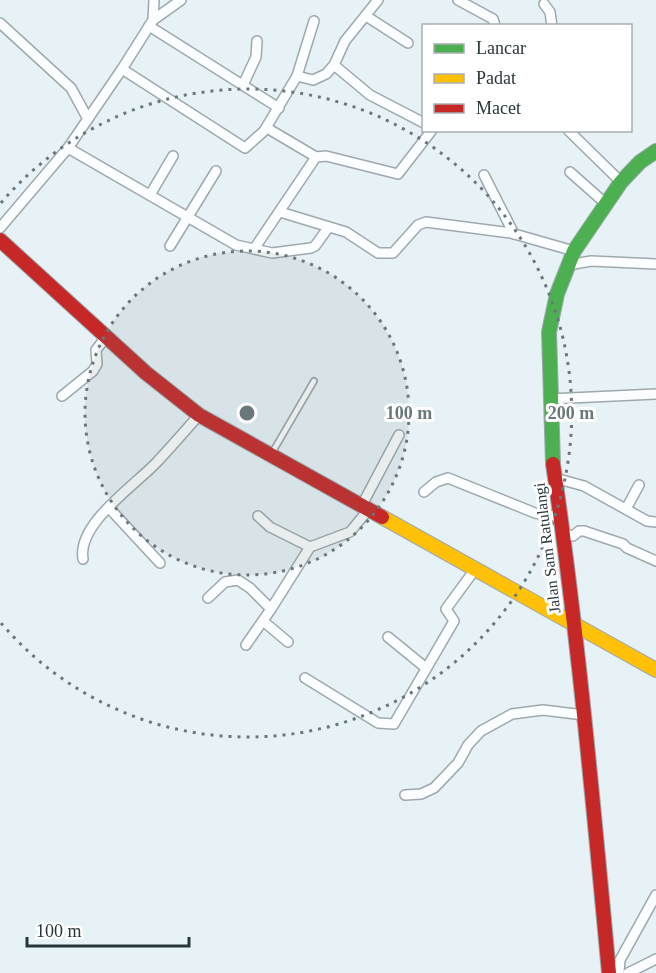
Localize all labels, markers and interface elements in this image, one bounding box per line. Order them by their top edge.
legend [422,24,632,132]
text: Lancar [476,38,526,58]
text: Padat [476,68,516,88]
text: Macet [476,98,521,118]
centre of rings [237,403,257,423]
text: 100 m [386,403,432,423]
text: 200 m [548,403,594,423]
street label: Jalan Sam Ratulangi [530,481,564,614]
scale bar [27,910,189,948]
text: 100 m [36,921,82,941]

